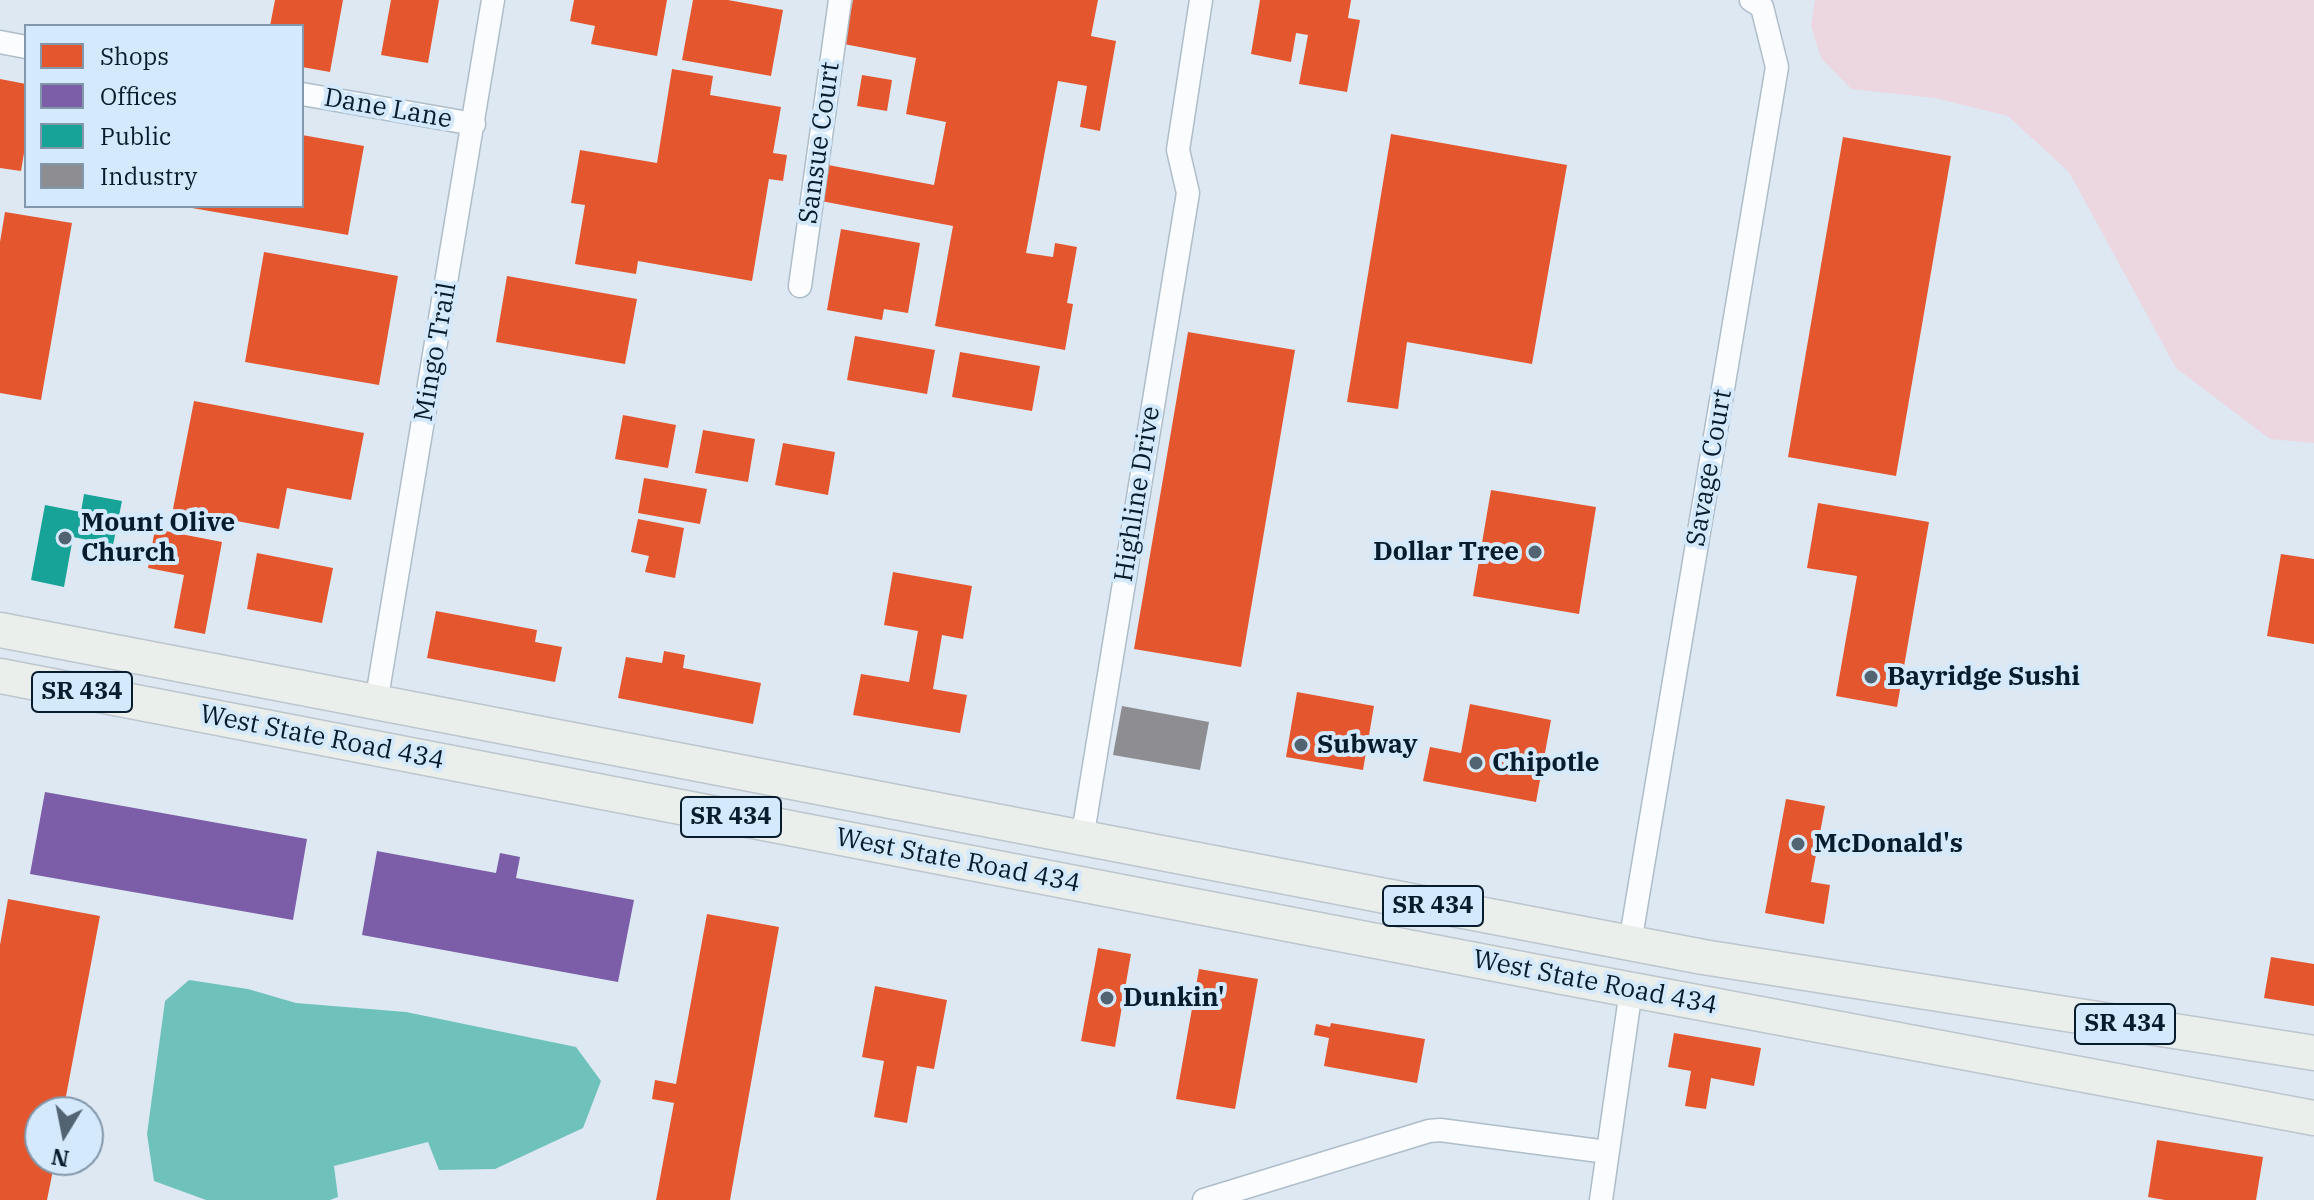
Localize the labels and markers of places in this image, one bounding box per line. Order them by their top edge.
place label: Mount Olive Church [81,507,235,568]
marker: Mount Olive Church [56,529,74,547]
place label: Dollar Tree [1373,536,1519,568]
marker: Dollar Tree [1526,543,1544,561]
place label: Bayridge Sushi [1887,661,2080,693]
marker: Bayridge Sushi [1862,668,1880,686]
place label: Subway [1317,729,1418,761]
marker: Subway [1292,736,1310,754]
place label: Chipotle [1492,747,1600,779]
marker: Chipotle [1467,754,1485,772]
place label: McDonald's [1814,828,1963,860]
marker: McDonald's [1789,835,1807,853]
place label: Dunkin' [1123,982,1225,1014]
marker: Dunkin' [1098,989,1116,1007]

